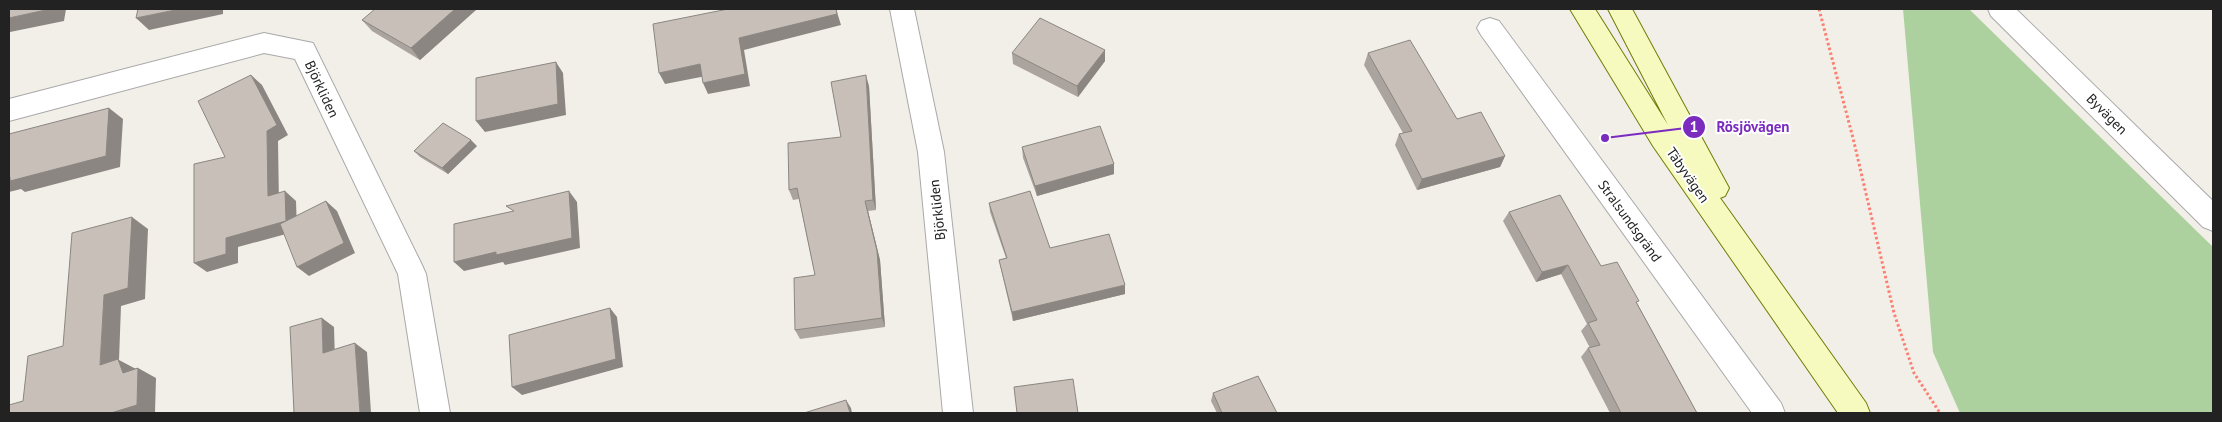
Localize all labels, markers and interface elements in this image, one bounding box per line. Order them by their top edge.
street label: Björkliden [301,58,343,120]
street label: Byvägen [2083,90,2131,138]
callout: Rösjövägen [1682,112,1800,142]
text: 1 [1690,117,1698,136]
text: Rösjövägen [1716,117,1790,136]
street label: Täbyvägen [1662,144,1714,206]
street label: Stralsundsgränd [1594,177,1666,265]
street label: Björkliden [925,179,949,241]

